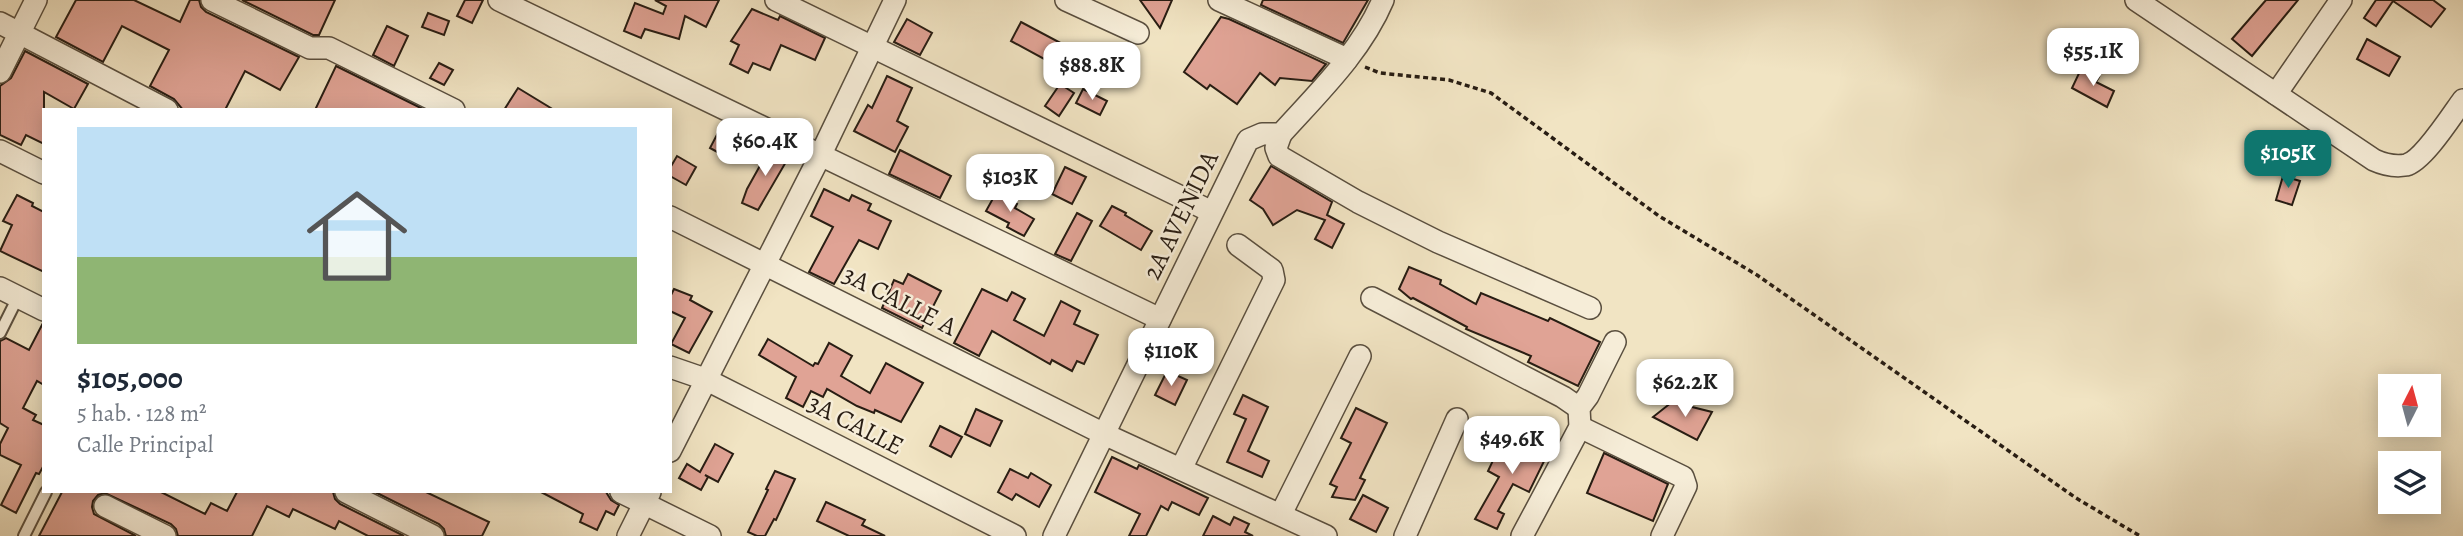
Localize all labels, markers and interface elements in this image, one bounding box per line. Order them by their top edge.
pin: $55.1K [2036,28,2150,88]
text: $55.1K [2063,35,2123,66]
pin: $88.8K [1035,42,1149,102]
text: $88.8K [1059,49,1125,80]
pin: $60.4K [708,118,822,178]
text: $60.4K [732,125,798,156]
pin: $105K [2239,130,2337,190]
text: $105K [2260,137,2316,168]
street label: 2A AVENIDA [1134,144,1227,285]
pin: $103K [961,154,1059,214]
text: $103K [982,161,1038,192]
icon: home [294,173,420,299]
street label: 3A CALLE A [837,257,964,344]
pin: $110K [1122,328,1220,388]
text: $110K [1144,335,1198,366]
text: $105,000 [77,358,183,398]
pin: $62.2K [1628,360,1742,419]
text: $62.2K [1652,366,1718,397]
north arrow [2378,374,2441,438]
map controls [2378,374,2441,514]
street label: 3A CALLE [802,385,910,463]
text: 5 hab. · 128 m² [77,398,207,429]
pin: $49.6K [1455,416,1569,476]
text: $49.6K [1480,423,1544,454]
text: Calle Principal [77,429,213,460]
button: layers [2378,451,2441,514]

